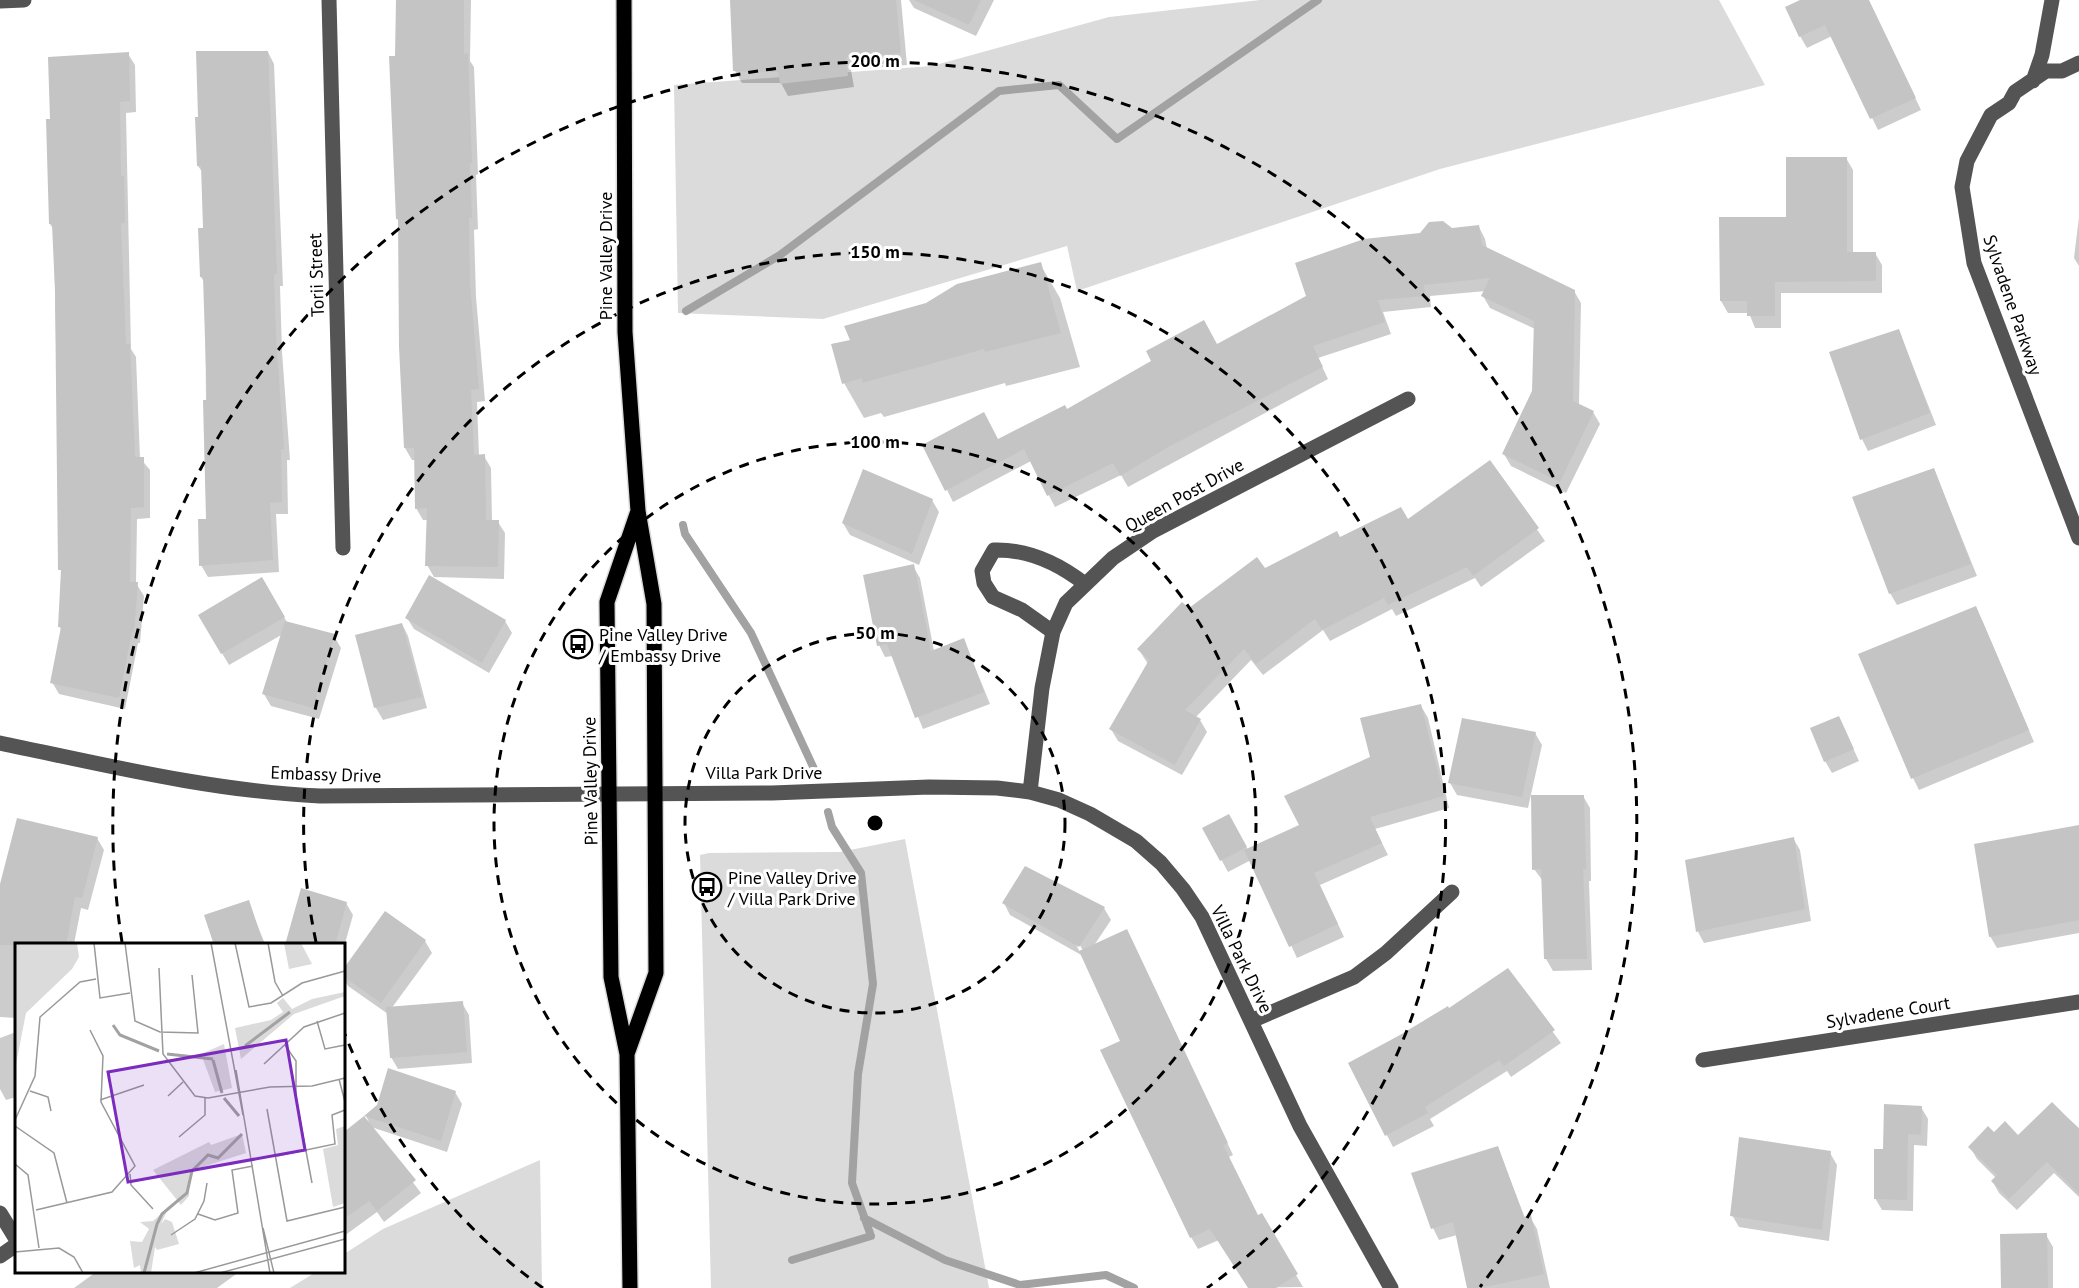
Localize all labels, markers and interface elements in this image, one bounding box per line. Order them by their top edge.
text: 200 m [850,49,900,72]
street label: Pine Valley Drive [594,192,617,320]
street label: Sylvadene Parkway [1978,232,2048,379]
street label: Torii Street [303,233,329,317]
text: 150 m [850,240,900,263]
text: 100 m [850,430,900,453]
street label: Queen Post Drive [1120,453,1248,537]
text: 50 m [855,621,895,644]
place label: Pine Valley Drive / Embassy Drive [598,623,728,667]
bus stop icon: Pine Valley Drive / Embassy Drive [562,628,594,660]
street label: Pine Valley Drive [577,717,603,845]
street label: Embassy Drive [270,761,382,787]
street label: Villa Park Drive [705,761,823,784]
centre of rings [865,813,885,833]
place label: Pine Valley Drive / Villa Park Drive [727,866,857,910]
bus stop icon: Pine Valley Drive / Villa Park Drive [691,871,723,903]
street label: Villa Park Drive [1206,900,1278,1017]
inset map [15,943,345,1273]
street label: Sylvadene Court [1824,991,1952,1033]

